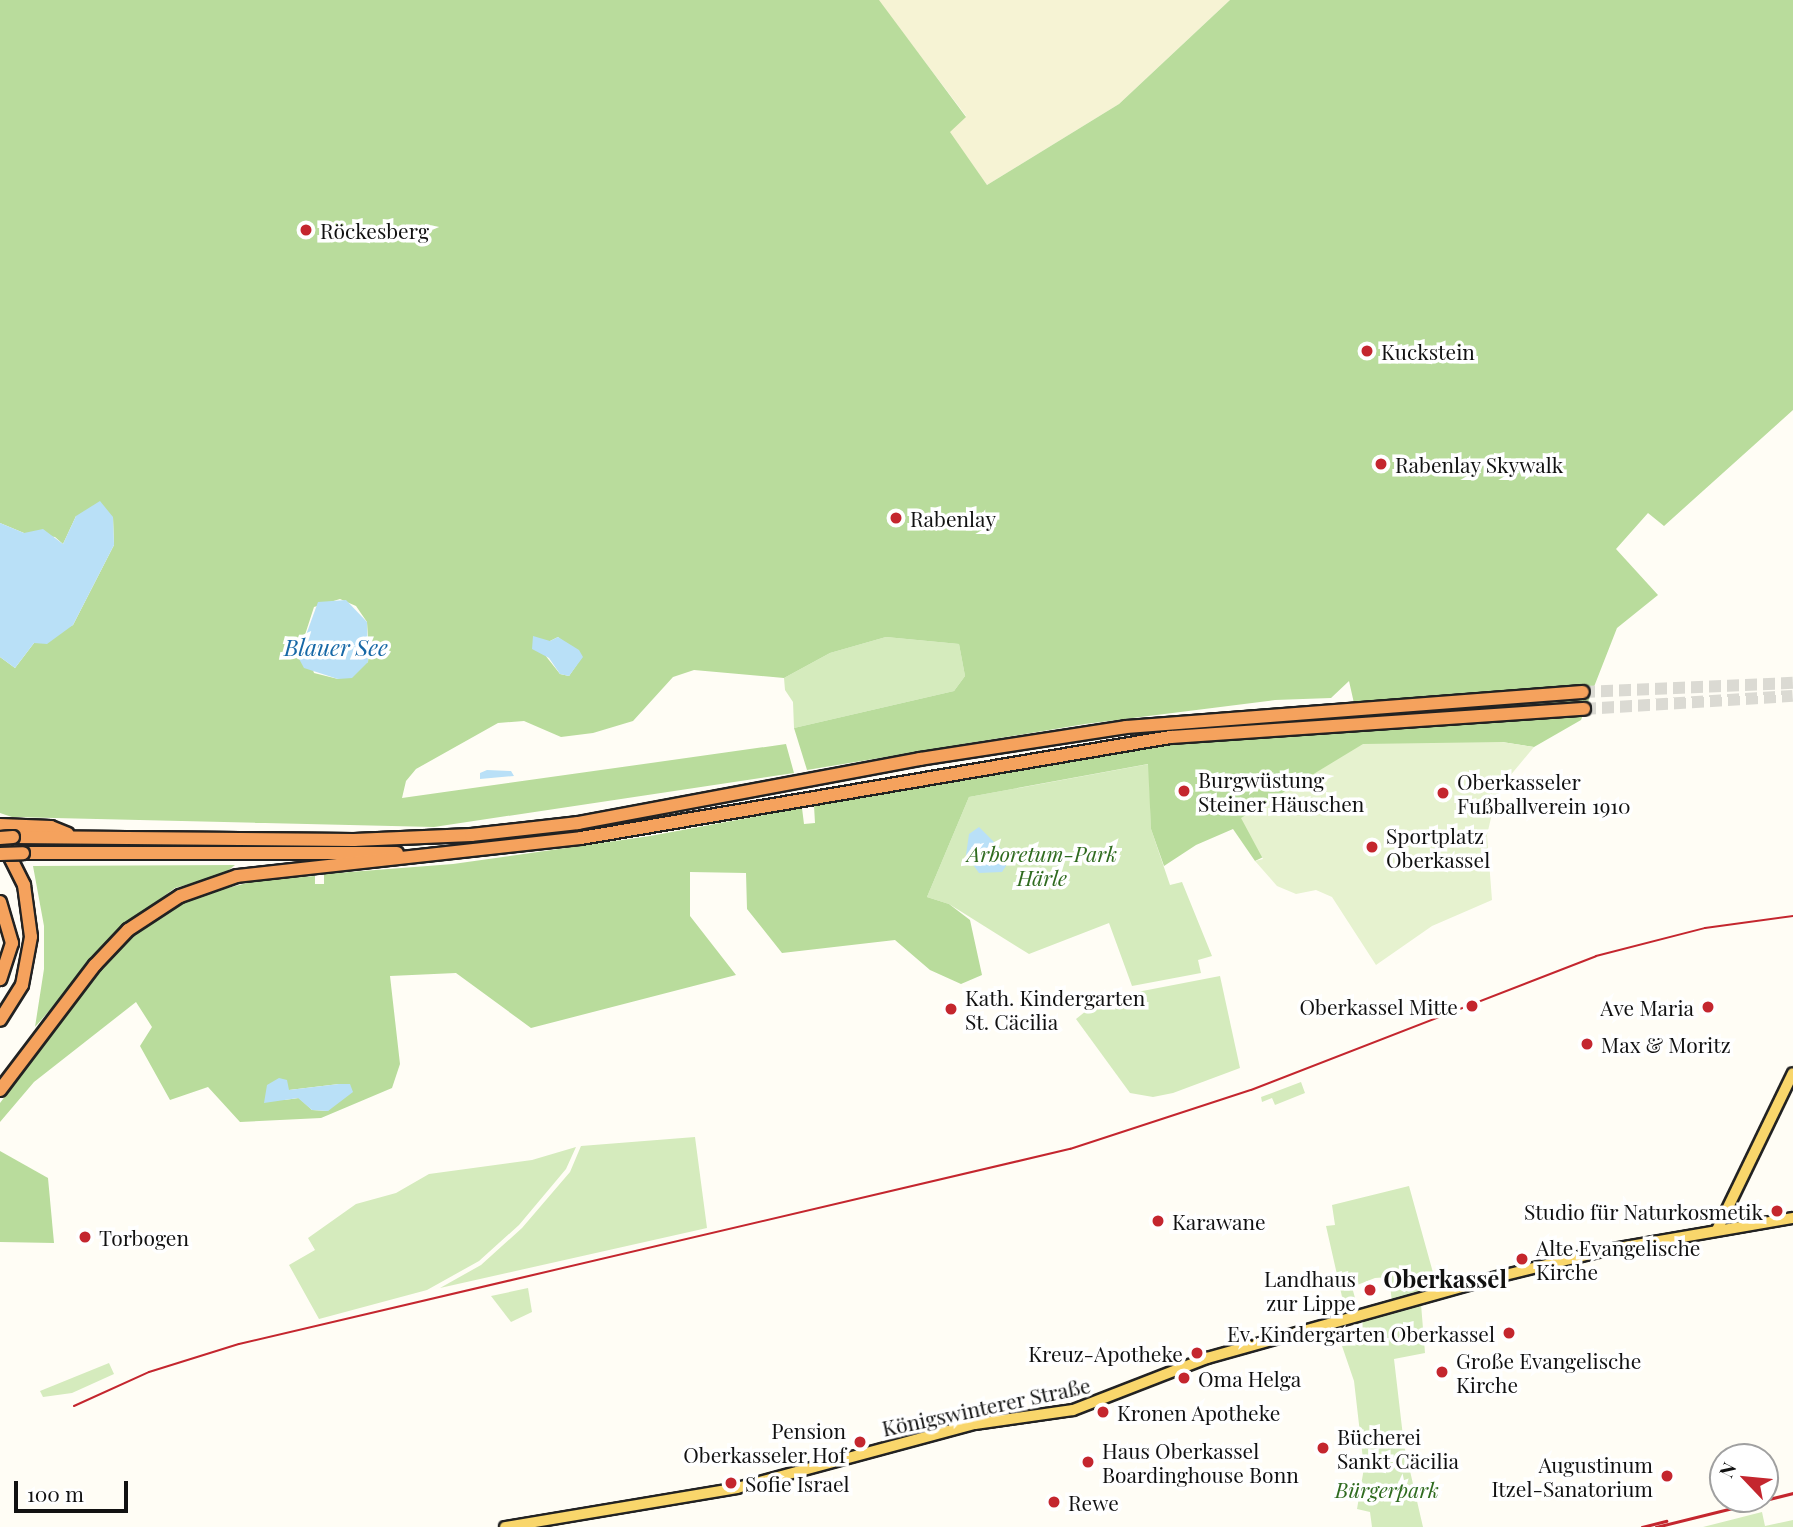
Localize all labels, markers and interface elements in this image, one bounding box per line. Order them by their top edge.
place label: Röckesberg [320,217,429,243]
marker: Röckesberg [298,222,314,238]
place label: Kuckstein [1381,338,1475,364]
marker: Kuckstein [1359,343,1375,359]
place label: Rabenlay Skywalk [1395,451,1564,477]
marker: Rabenlay Skywalk [1373,456,1389,472]
place label: Rabenlay [910,505,996,531]
marker: Rabenlay [888,510,904,526]
water label: Blauer See [284,633,388,661]
place label: Burgwüstung Steiner Häuschen [1198,766,1365,816]
place label: Oberkasseler Fußballverein 1910 [1457,768,1631,818]
marker: Burgwüstung Steiner Häuschen [1176,783,1192,799]
marker: Oberkasseler Fußballverein 1910 [1435,785,1451,801]
place label: Sportplatz Oberkassel [1386,822,1490,872]
marker: Sportplatz Oberkassel [1364,839,1380,855]
park label: Arboretum-Park Härle [967,840,1117,890]
place label: Kath. Kindergarten St. Cäcilia [965,984,1145,1034]
place label: Oberkassel Mitte [1300,993,1458,1019]
place label: Ave Maria [1600,994,1694,1020]
marker: Oberkassel Mitte [1464,998,1480,1014]
marker: Ave Maria [1700,999,1716,1015]
marker: Kath. Kindergarten St. Cäcilia [943,1001,959,1017]
place label: Max & Moritz [1601,1031,1731,1057]
marker: Max & Moritz [1579,1036,1595,1052]
place label: Studio für Naturkosmetik [1524,1198,1763,1224]
marker: Studio für Naturkosmetik [1769,1203,1785,1219]
place label: Karawane [1172,1208,1266,1234]
marker: Karawane [1150,1213,1166,1229]
place label: Torbogen [99,1224,189,1250]
marker: Torbogen [77,1229,93,1245]
place label: Alte Evangelische Kirche [1536,1234,1700,1284]
marker: Alte Evangelische Kirche [1514,1251,1530,1267]
place label: Landhaus zur Lippe [1264,1265,1356,1315]
district label: Oberkassel [1383,1265,1507,1293]
marker: Landhaus zur Lippe [1362,1282,1378,1298]
place label: Ev. Kindergarten Oberkassel [1227,1320,1495,1346]
marker: Ev. Kindergarten Oberkassel [1501,1325,1517,1341]
place label: Kreuz-Apotheke [1028,1340,1183,1366]
marker: Kreuz-Apotheke [1189,1345,1205,1361]
place label: Große Evangelische Kirche [1456,1347,1641,1397]
marker: Große Evangelische Kirche [1434,1364,1450,1380]
place label: Oma Helga [1198,1365,1301,1391]
marker: Oma Helga [1176,1370,1192,1386]
street label: Königswinterer Straße [879,1372,1093,1440]
place label: Kronen Apotheke [1117,1399,1281,1425]
marker: Kronen Apotheke [1095,1404,1111,1420]
place label: Pension Oberkasseler Hof [683,1417,846,1467]
place label: Bücherei Sankt Cäcilia [1337,1423,1459,1473]
marker: Pension Oberkasseler Hof [852,1434,868,1450]
place label: Haus Oberkassel Boardinghouse Bonn [1102,1437,1299,1487]
marker: Bücherei Sankt Cäcilia [1315,1440,1331,1456]
north arrow [1709,1443,1779,1513]
place label: Augustinum Itzel-Sanatorium [1491,1451,1653,1501]
marker: Haus Oberkassel Boardinghouse Bonn [1080,1454,1096,1470]
text: N [1712,1458,1742,1482]
scale bar [18,1468,131,1512]
marker: Augustinum Itzel-Sanatorium [1659,1468,1675,1484]
place label: Sofie Israel [745,1470,850,1496]
marker: Sofie Israel [723,1475,739,1491]
park label: Bürgerpark [1335,1476,1439,1502]
text: 100 m [27,1479,84,1507]
place label: Rewe [1068,1489,1119,1515]
marker: Rewe [1046,1494,1062,1510]

